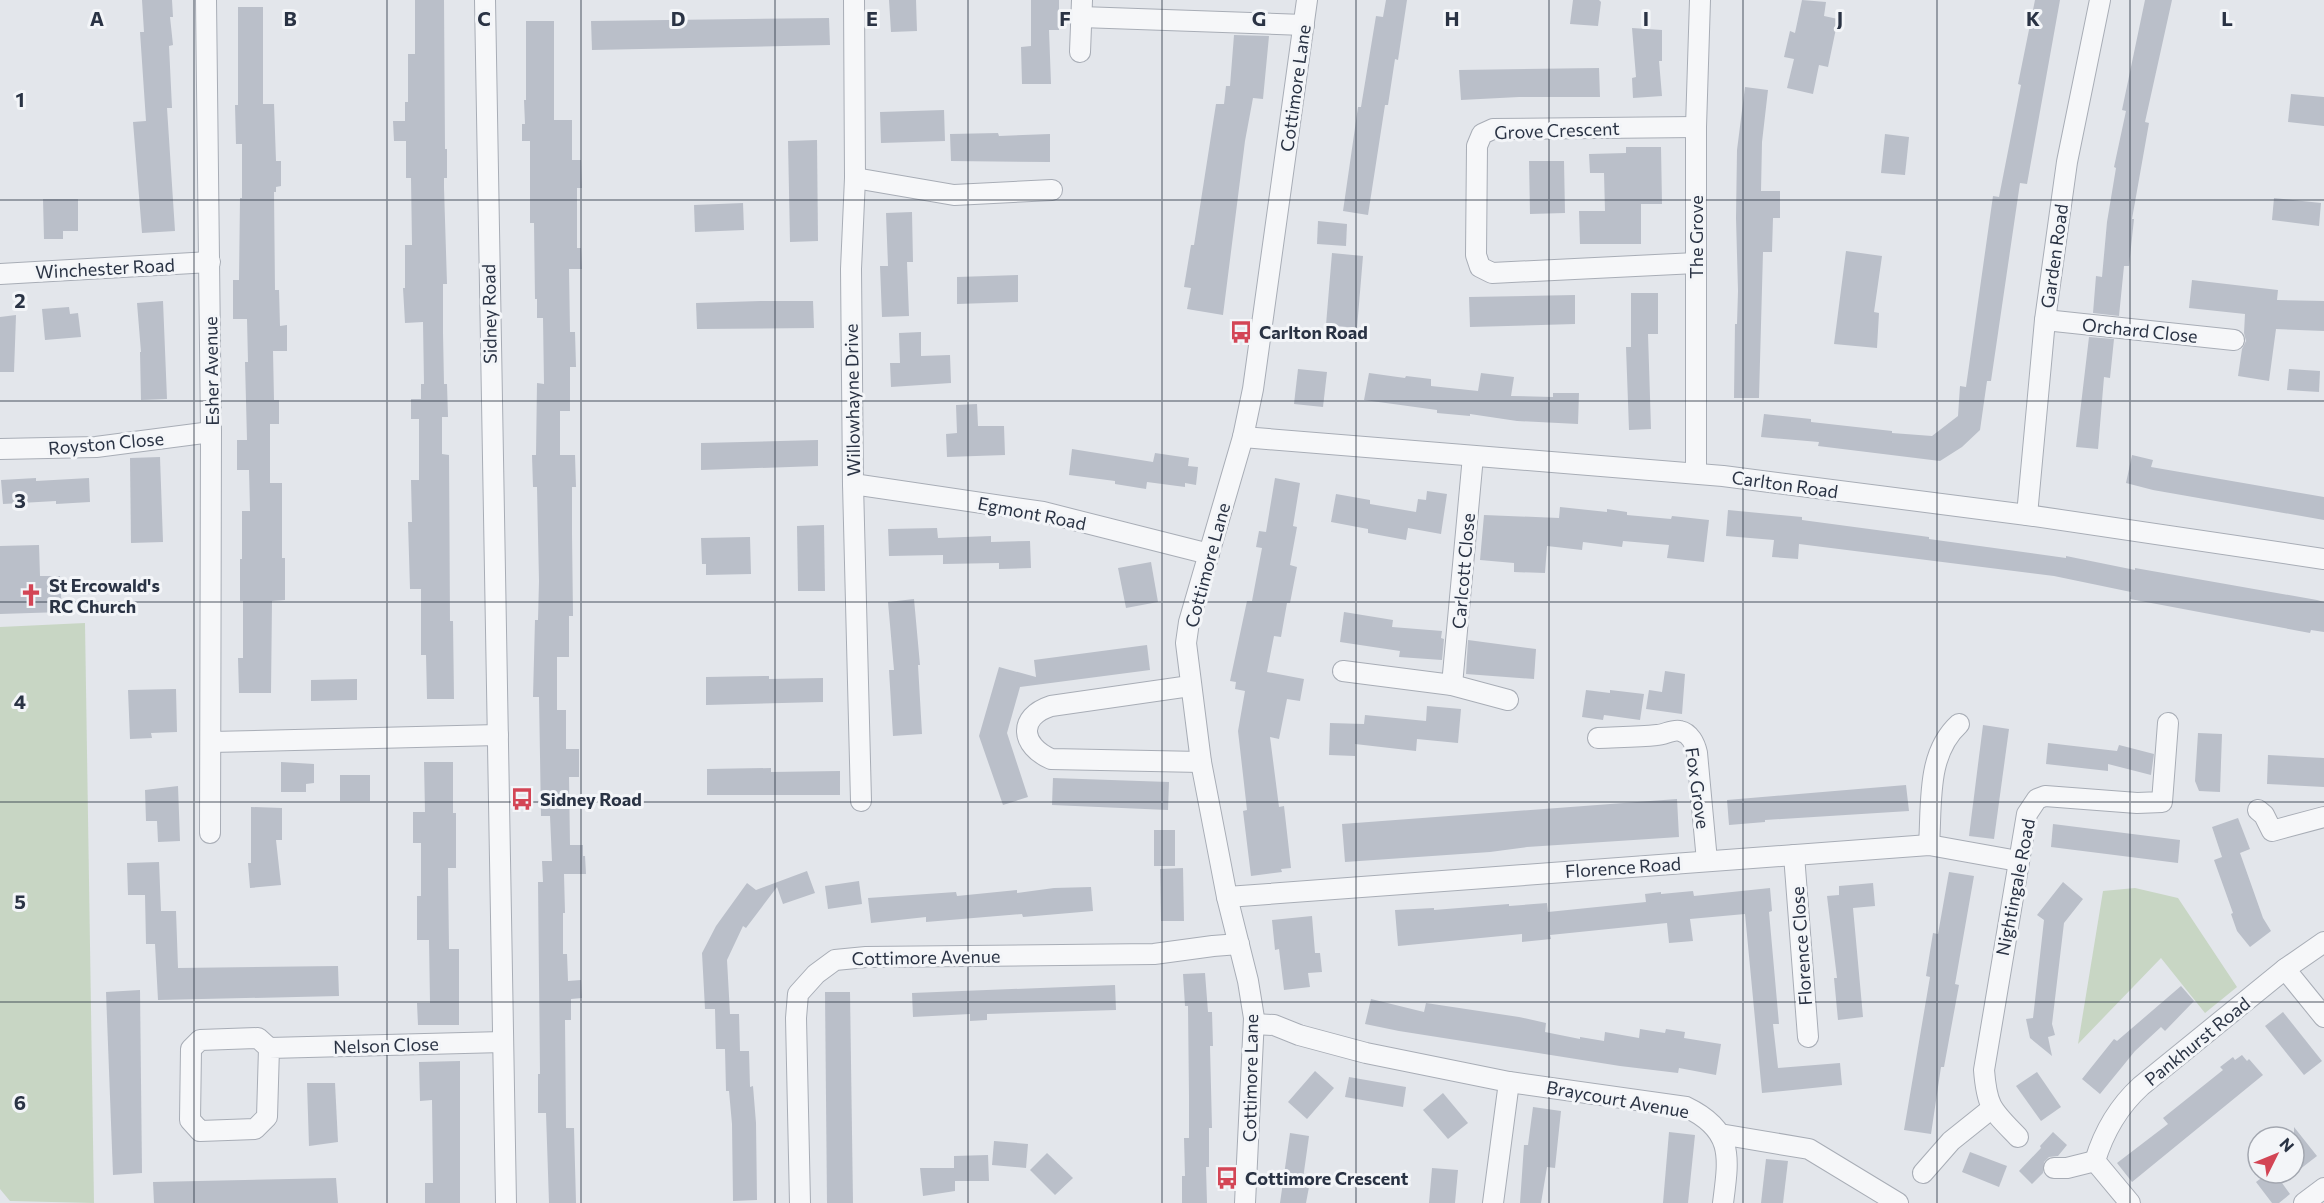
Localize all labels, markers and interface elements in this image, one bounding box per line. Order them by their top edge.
text: A [90,6,104,30]
text: B [283,6,297,30]
text: C [477,6,491,30]
text: D [671,6,685,30]
text: E [866,6,878,30]
text: F [1059,6,1071,30]
text: G [1252,6,1266,30]
text: H [1445,6,1460,30]
text: I [1643,6,1649,30]
text: J [1837,6,1843,30]
text: K [2026,6,2040,30]
text: L [2221,6,2233,30]
street label: Cottimore Lane [1275,23,1315,153]
text: 1 [15,87,25,111]
street label: Grove Crescent [1494,117,1620,143]
street label: The Grove [1685,195,1707,279]
street label: Garden Road [2036,202,2072,310]
street label: Winchester Road [35,253,175,283]
street label: Sidney Road [477,264,501,364]
text: 2 [14,288,26,312]
street label: Orchard Close [2081,313,2199,347]
street label: Esher Avenue [199,316,223,426]
bus stop icon: Carlton Road [1228,319,1254,345]
place label: Carlton Road [1259,321,1368,343]
street label: Willowhayne Drive [840,324,864,476]
street label: Royston Close [47,427,165,459]
street label: Carlton Road [1730,466,1840,502]
text: 3 [14,488,26,512]
street label: Egmont Road [976,492,1088,534]
street label: Cottimore Lane [1180,500,1234,630]
street label: Carlcott Close [1447,512,1479,630]
place label: St Ercowald's RC Church [49,574,160,617]
church icon: St Ercowald's RC Church [18,582,44,608]
text: 4 [14,689,26,713]
street label: Fox Grove [1681,746,1715,830]
bus stop icon: Sidney Road [509,786,535,812]
place label: Sidney Road [540,788,642,810]
street label: Nightingale Road [1991,817,2039,957]
street label: Florence Road [1564,852,1682,882]
street label: Florence Close [1786,886,1816,1006]
text: 5 [14,889,26,913]
street label: Cottimore Avenue [851,945,1001,969]
street label: Pankhurst Road [2140,992,2254,1090]
street label: Cottimore Lane [1238,1014,1262,1142]
street label: Nelson Close [333,1032,439,1058]
street label: Braycourt Avenue [1545,1076,1691,1122]
text: 6 [14,1090,26,1114]
north arrow [2246,1125,2306,1185]
text: N [2276,1134,2298,1155]
bus stop icon: Cottimore Crescent [1214,1165,1240,1191]
place label: Cottimore Crescent [1245,1167,1409,1189]

